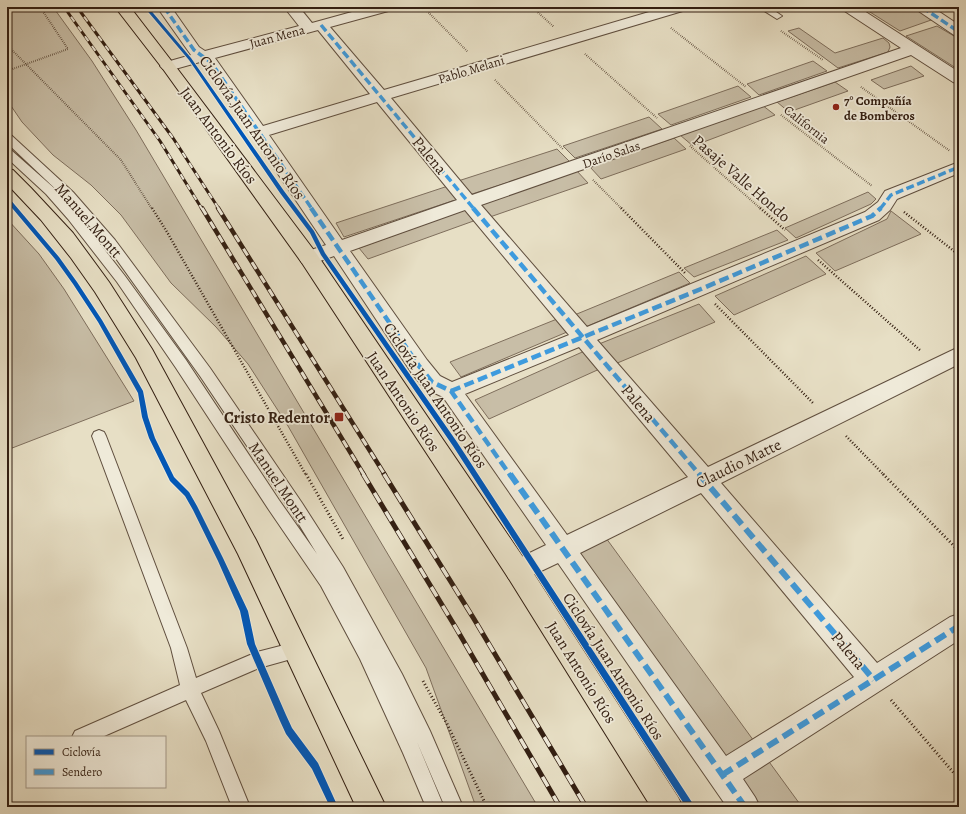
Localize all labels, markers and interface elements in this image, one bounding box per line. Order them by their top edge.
street label: Juan Mena [248,21,307,52]
street label: Ciclovía Juan Antonio Ríos [196,51,310,203]
street label: Pablo Melani [436,51,507,88]
street label: Juan Antonio Ríos [176,83,262,187]
place label: 7° Compañía de Bomberos [844,92,915,124]
street label: California [780,101,833,148]
marker: 7° Compañía de Bomberos [831,102,841,112]
street label: Pasaje Valle Hondo [688,130,795,228]
street label: Palena [407,132,452,180]
street label: Darío Salas [580,137,642,172]
street label: Manuel Montt [49,178,127,263]
street label: Ciclovía Juan Antonio Ríos [380,318,492,472]
street label: Juan Antonio Ríos [363,347,445,455]
street label: Palena [616,380,661,428]
place label: Cristo Redentor [224,407,330,429]
marker: Cristo Redentor [333,411,345,423]
street label: Claudio Matte [692,434,785,494]
street label: Manuel Montt [243,438,313,527]
street label: Ciclovía Juan Antonio Ríos [559,589,669,743]
street label: Juan Antonio Ríos [543,617,621,727]
street label: Palena [826,627,871,675]
legend [26,736,166,788]
text: Ciclovía [62,744,101,760]
text: Sendero [62,764,102,780]

